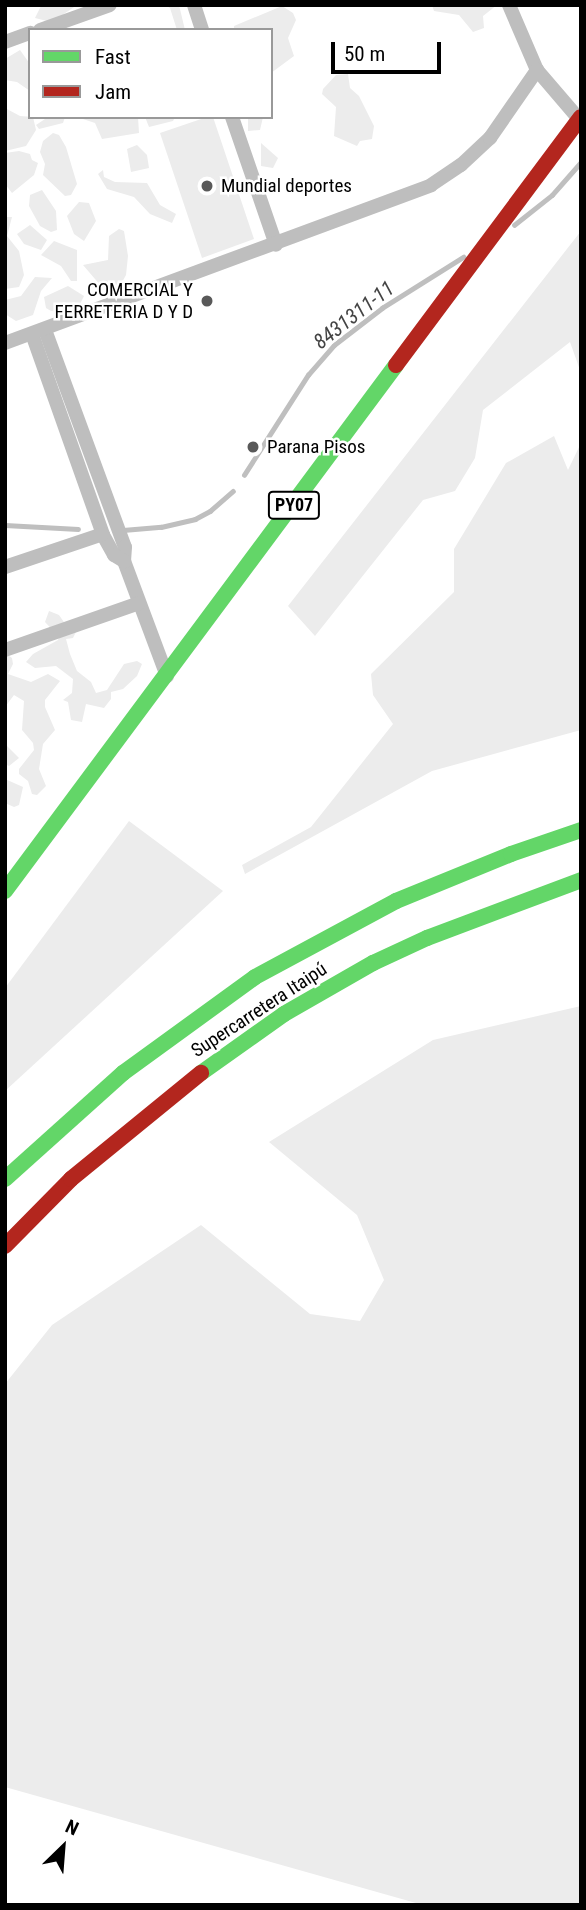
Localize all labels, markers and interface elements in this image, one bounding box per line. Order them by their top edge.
legend [28,28,273,119]
scale bar [334,28,444,72]
text: 50 m [344,42,385,66]
text: Fast [95,45,131,69]
text: Jam [95,80,131,104]
place label: Mundial deportes [221,175,352,197]
marker: Mundial deportes [199,178,215,194]
water label: 8431311-11 [309,276,399,354]
place label: COMERCIAL Y FERRETERIA D Y D [55,279,193,323]
marker: COMERCIAL Y FERRETERIA D Y D [199,293,215,309]
place label: Parana Pisos [267,436,365,458]
marker: Parana Pisos [245,439,261,455]
road number: PY07 [268,490,320,520]
street label: Supercarretera Itaipú [187,958,331,1062]
north arrow [28,1812,98,1882]
text: N [62,1815,82,1840]

